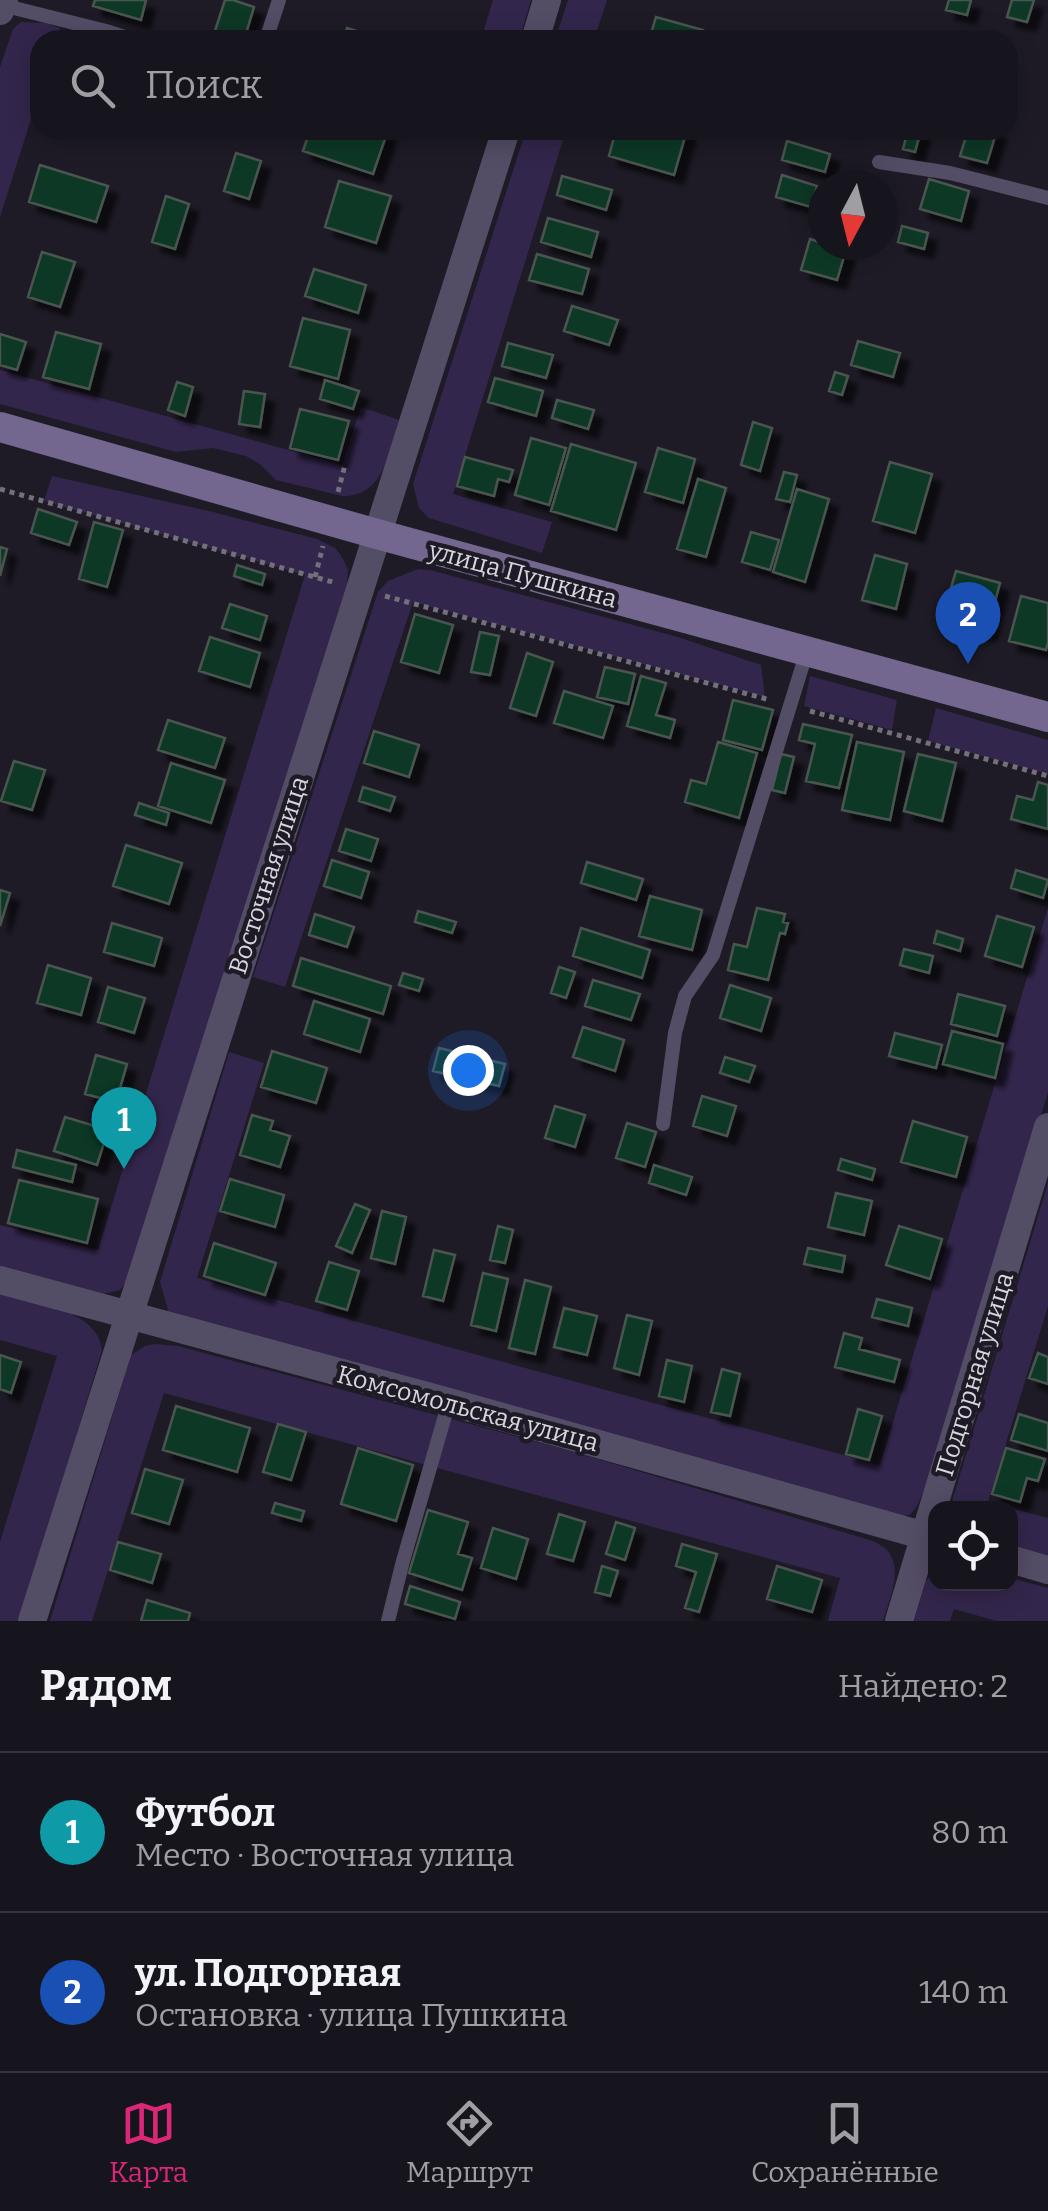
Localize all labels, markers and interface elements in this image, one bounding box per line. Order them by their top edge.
search box [30,30,1018,140]
icon: search [65,58,120,113]
text: Поиск [145,62,262,108]
north arrow [808,170,898,260]
street label: улица Пушкина [424,535,620,615]
pin: 2 [936,582,1000,664]
street label: Восточная улица [223,772,315,978]
your location [443,1045,494,1096]
pin: 1 [92,1086,156,1169]
street label: Подгорная улица [930,1268,1020,1480]
street label: Комсомольская улица [334,1360,602,1458]
map controls [928,1501,1018,1591]
button: locate [928,1501,1018,1591]
text: Рядом [40,1661,172,1711]
text: Найдено: 2 [838,1667,1008,1705]
text: Футбол [135,1790,275,1836]
text: 1 [66,1813,79,1851]
text: 80 m [931,1813,1008,1851]
text: Место · Восточная улица [135,1836,514,1874]
text: ул. Подгорная [135,1950,401,1996]
text: 2 [63,1973,82,2011]
text: 140 m [919,1973,1008,2011]
text: Остановка · улица Пушкина [135,1996,568,2034]
tab: Карта [109,2096,188,2189]
tab: Маршрут [406,2096,533,2189]
tab: Сохранённые [751,2096,939,2189]

